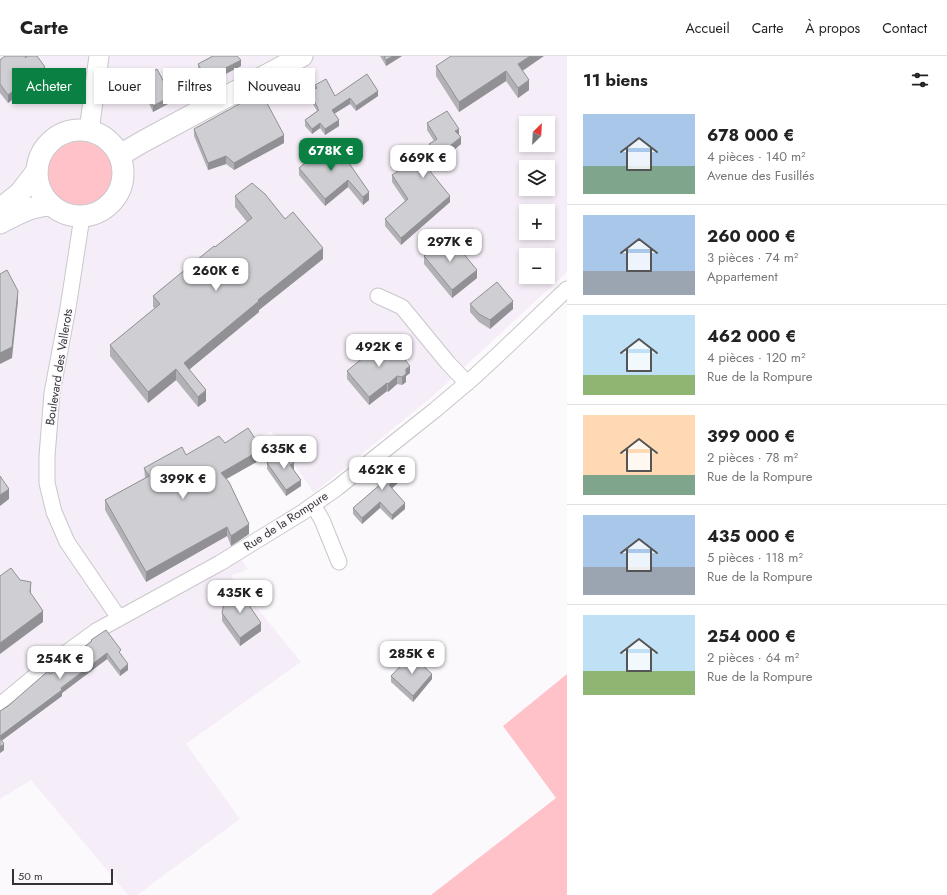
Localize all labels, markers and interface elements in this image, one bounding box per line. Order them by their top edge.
text: Carte [20,14,68,41]
text: Accueil [686,18,730,38]
text: Carte [752,18,783,38]
text: À propos [805,18,860,38]
text: Contact [882,18,927,38]
chip: Acheter [12,68,86,104]
chip: Louer [94,68,155,104]
chip: Filtres [163,68,226,104]
chip: Nouveau [234,68,315,104]
text: 11 biens [583,68,648,92]
icon: filters [909,69,931,91]
north arrow [519,116,555,152]
map controls [519,116,555,284]
text: 678 000 € [707,123,794,147]
icon: home [615,130,663,178]
pin: 678K € [298,138,364,172]
text: 678K € [308,141,354,160]
pin: 669K € [390,145,456,179]
text: 4 pièces · 140 m² [707,147,806,166]
text: 669K € [399,148,447,167]
button: layers [519,160,555,196]
text: Avenue des Fusillés [707,166,814,185]
button: + [519,204,555,240]
text: 260 000 € [707,224,796,248]
pin: 297K € [417,229,483,263]
icon: home [615,231,663,279]
text: 297K € [427,232,473,251]
button: − [519,248,555,284]
text: 3 pièces · 74 m² [707,248,798,267]
pin: 260K € [183,258,249,292]
text: 260K € [192,261,240,280]
text: Appartement [707,267,778,286]
street label: Boulevard des Vallerots [41,307,77,427]
text: 462 000 € [707,324,797,348]
icon: home [615,331,663,379]
pin: 492K € [346,334,412,368]
text: 492K € [355,337,403,356]
text: 4 pièces · 120 m² [707,348,805,367]
text: Rue de la Rompure [707,367,813,386]
text: 399 000 € [707,424,795,448]
icon: home [615,431,663,479]
pin: 635K € [251,436,317,470]
text: 635K € [261,439,307,458]
text: 2 pièces · 78 m² [707,448,798,467]
pin: 462K € [349,457,415,491]
text: 462K € [358,460,406,479]
pin: 399K € [150,466,216,500]
text: Rue de la Rompure [707,467,813,486]
text: 399K € [160,469,206,488]
street label: Rue de la Rompure [240,487,332,555]
text: 435 000 € [707,524,796,548]
icon: home [615,531,663,579]
text: 5 pièces · 118 m² [707,548,803,567]
text: Rue de la Rompure [707,567,813,586]
pin: 435K € [207,580,273,614]
text: 435K € [216,583,264,602]
text: 254 000 € [707,624,796,648]
icon: home [615,631,663,679]
pin: 285K € [379,641,445,675]
text: 285K € [389,644,435,663]
pin: 254K € [27,646,93,680]
text: 2 pièces · 64 m² [707,648,799,667]
text: 254K € [36,649,84,668]
text: Rue de la Rompure [707,667,813,686]
scale bar [12,867,113,886]
text: 50 m [18,868,43,884]

